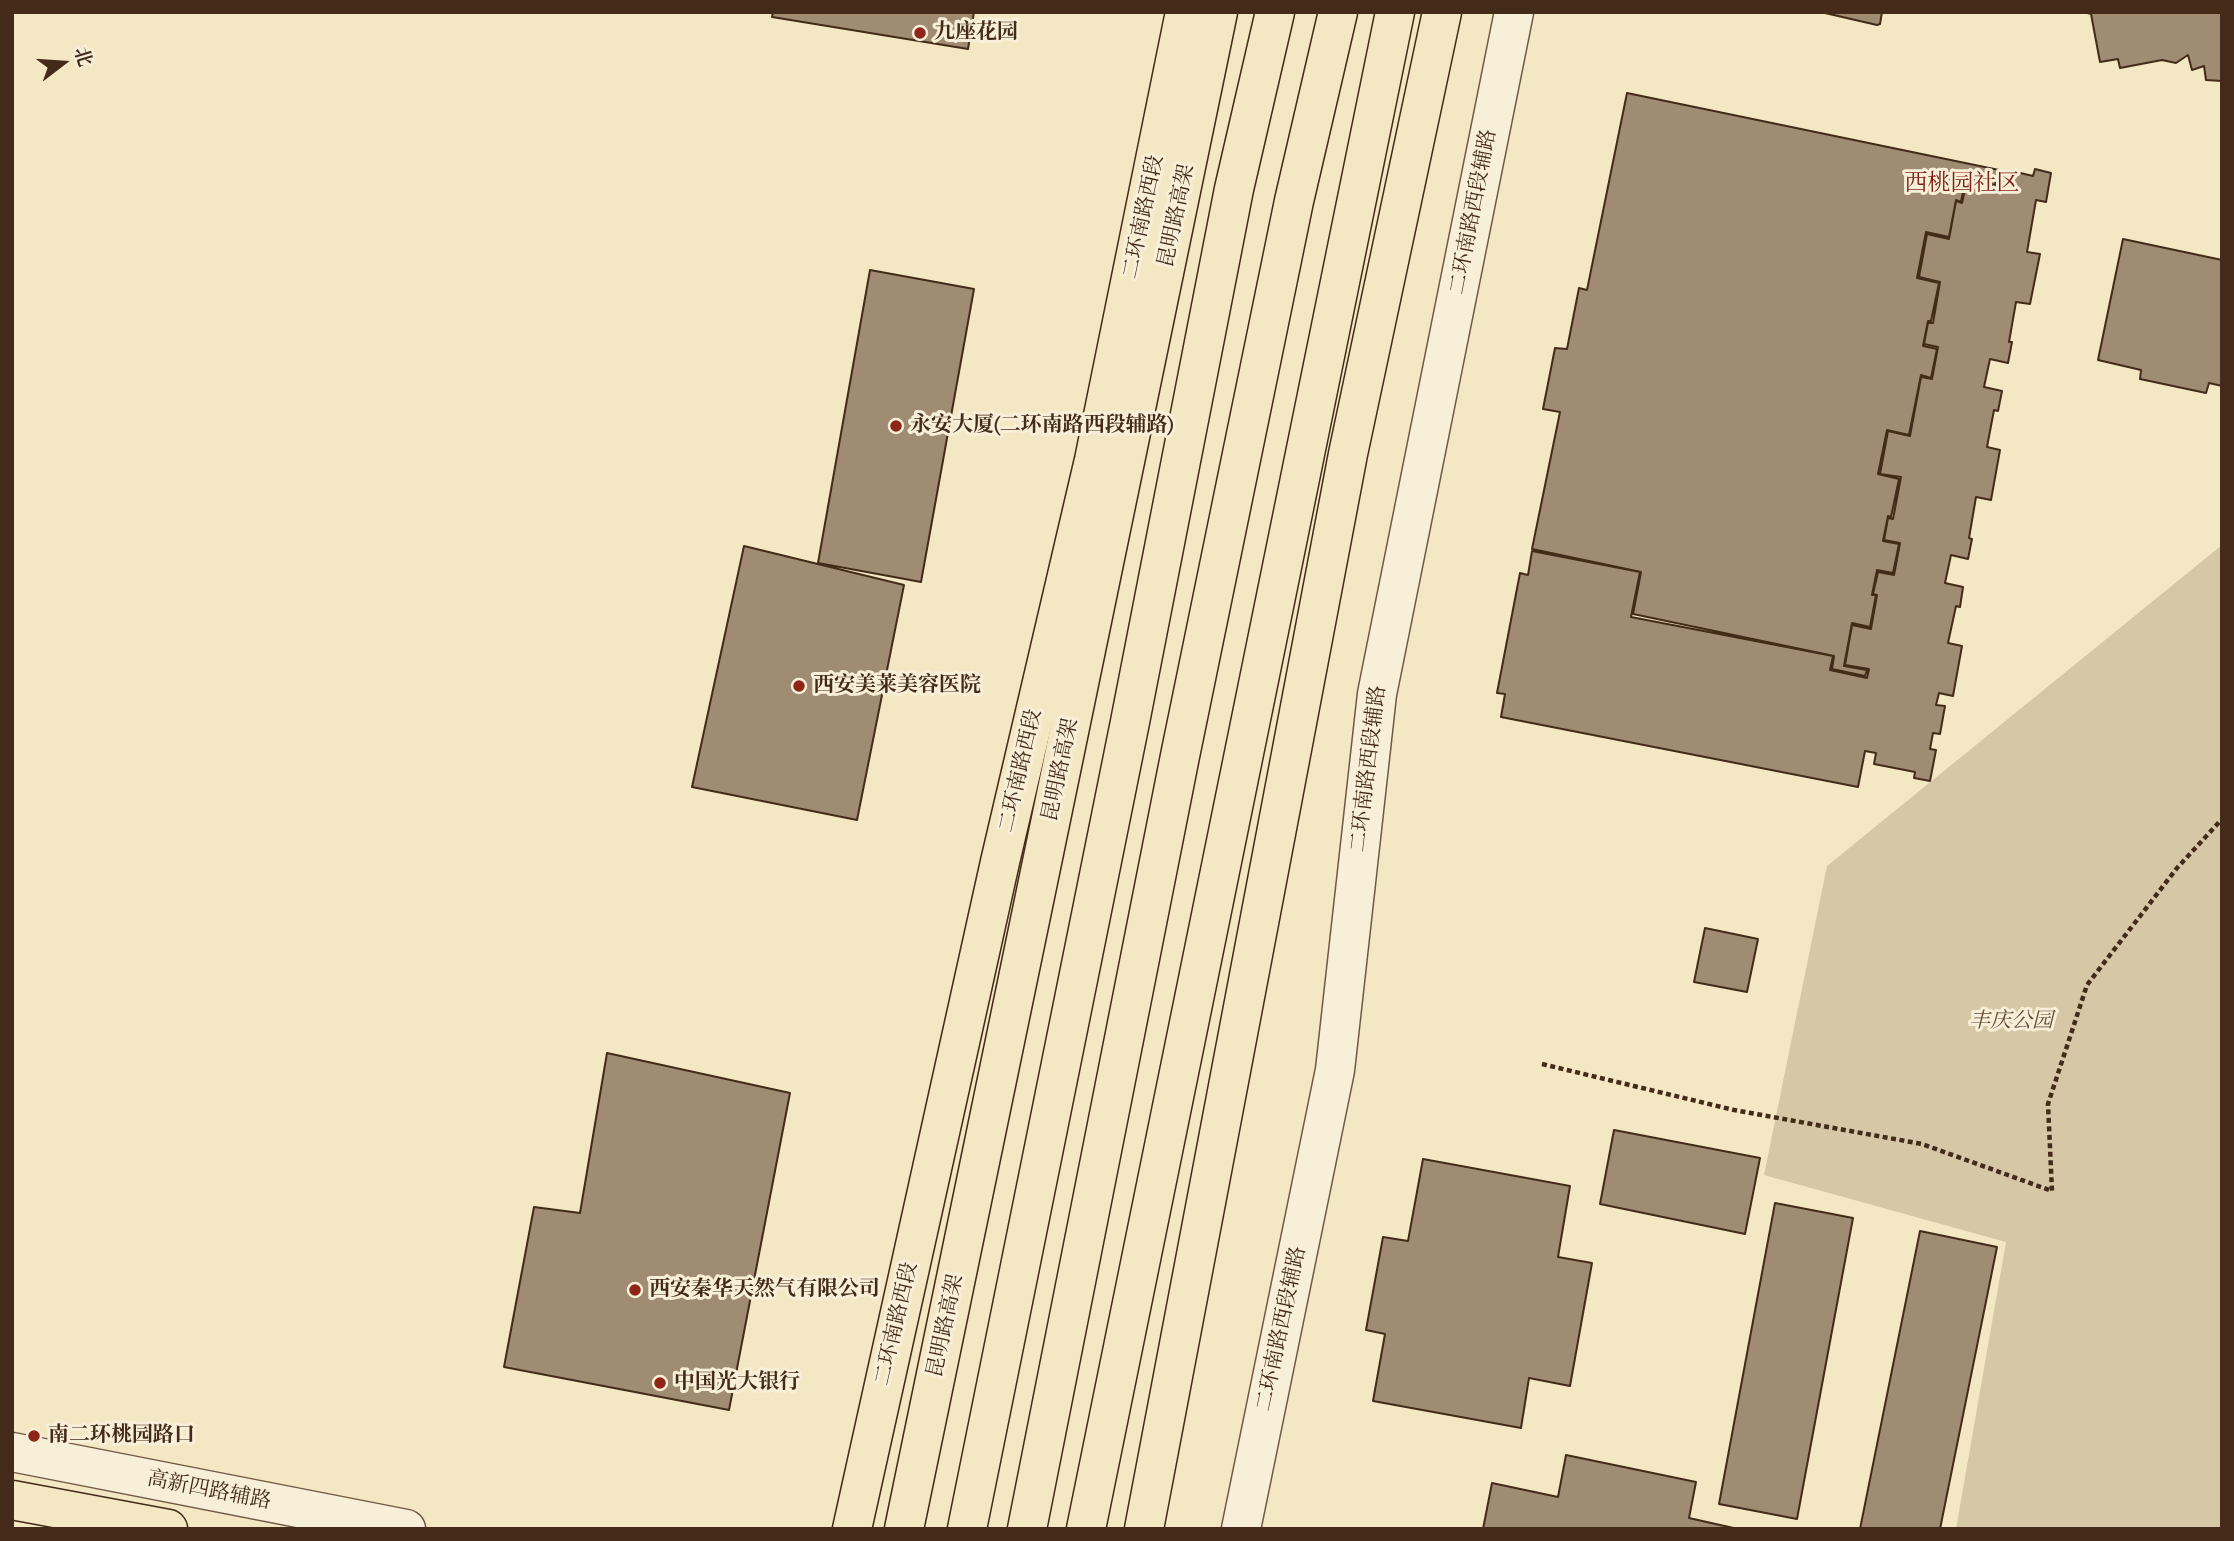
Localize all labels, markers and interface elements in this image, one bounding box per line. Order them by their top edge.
place label: 九座花园 [934,20,1018,46]
marker: 九座花园 [912,25,928,41]
north arrow [28,28,98,98]
text: 北 [70,45,96,69]
street label: 二环南路西段辅路 [1446,127,1502,297]
street label: 二环南路西段 [1119,153,1169,281]
street label: 昆明路高架 [1154,162,1200,270]
district label: 西桃园社区 [1905,170,2019,198]
place label: 永安大厦(二环南路西段辅路) [910,413,1174,439]
marker: 永安大厦(二环南路西段辅路) [888,418,904,434]
place label: 西安美莱美容医院 [813,673,981,699]
marker: 西安美莱美容医院 [791,678,807,694]
street label: 二环南路西段辅路 [1346,684,1392,854]
street label: 二环南路西段 [995,707,1047,835]
street label: 昆明路高架 [1038,716,1084,824]
park label: 丰庆公园 [1969,1009,2053,1035]
street label: 二环南路西段辅路 [1252,1244,1312,1414]
street label: 二环南路西段 [871,1260,923,1388]
street label: 昆明路高架 [923,1272,969,1380]
place label: 西安秦华天然气有限公司 [649,1277,880,1303]
marker: 西安秦华天然气有限公司 [627,1282,643,1298]
place label: 中国光大银行 [674,1370,800,1396]
marker: 中国光大银行 [652,1375,668,1391]
place label: 南二环桃园路口 [48,1423,195,1449]
marker: 南二环桃园路口 [26,1428,42,1444]
street label: 高新四路辅路 [145,1467,273,1515]

